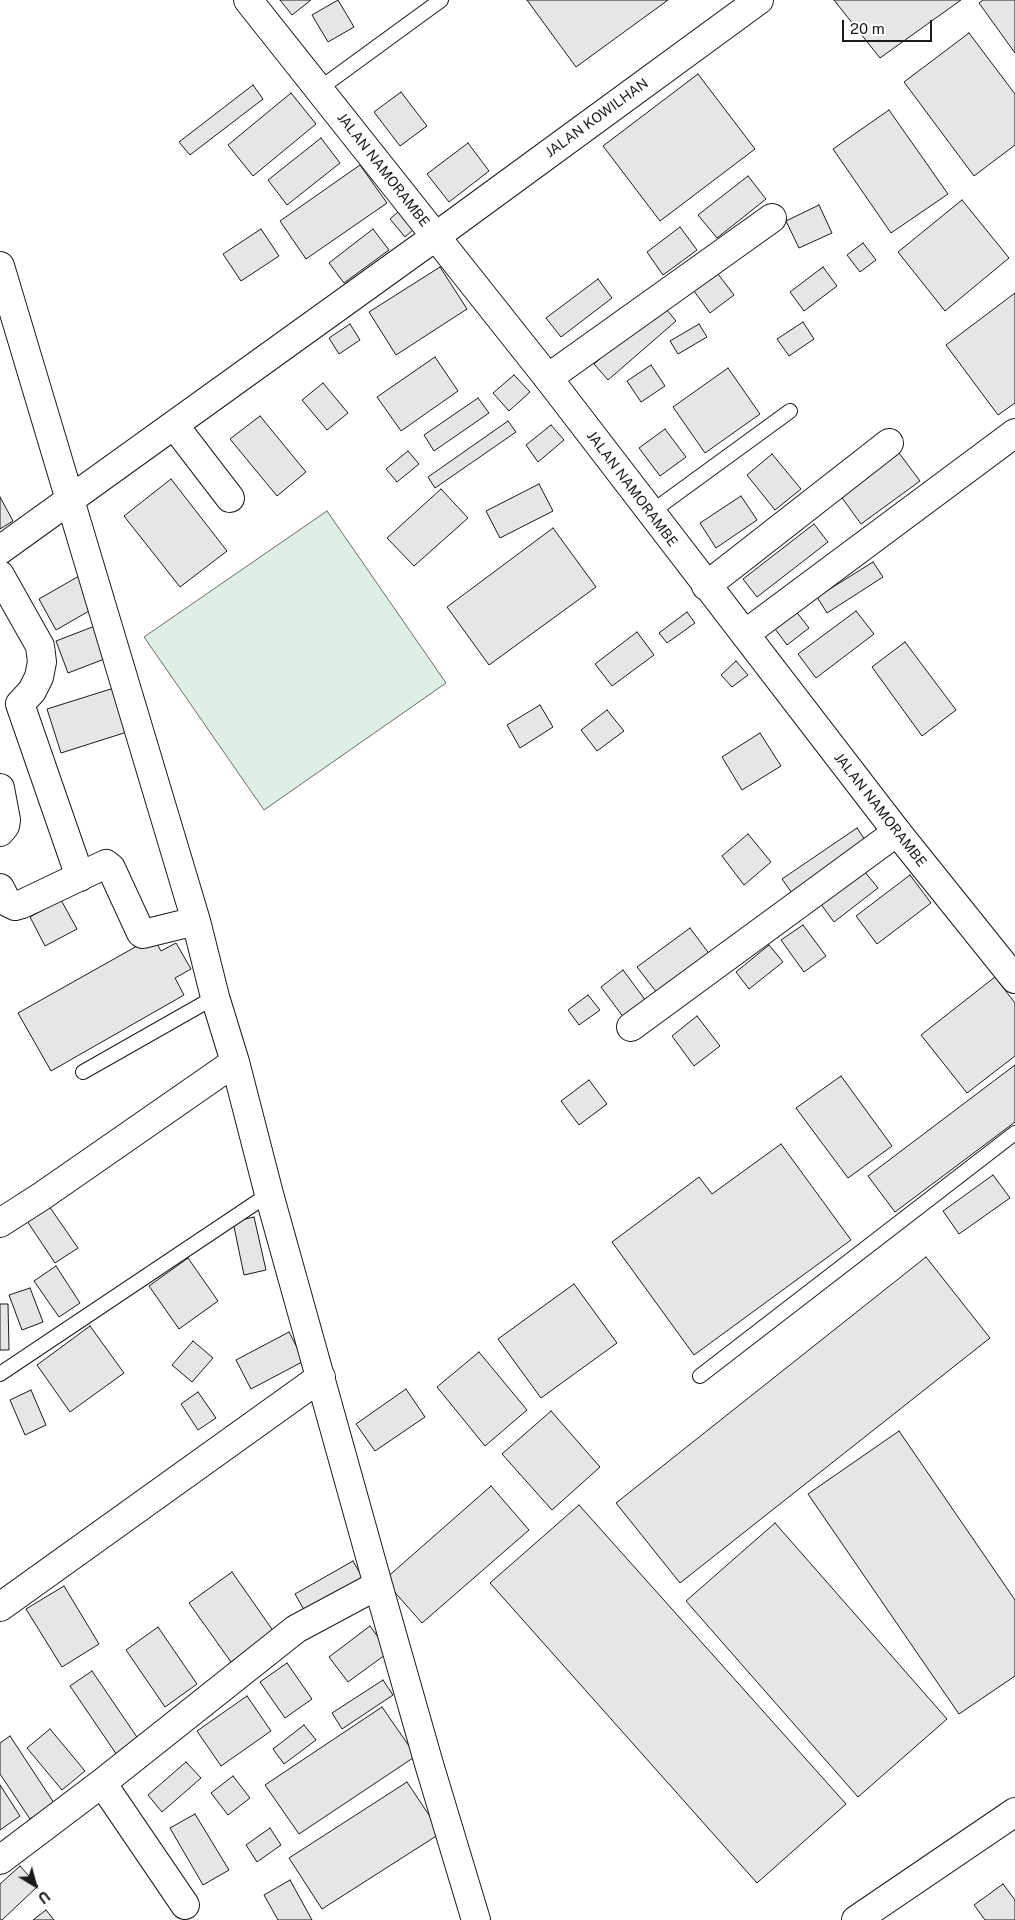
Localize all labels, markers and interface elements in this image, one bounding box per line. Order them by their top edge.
scale bar [845,10,935,42]
text: 20 m [850,20,885,37]
street label: JALAN KOWILHAN [542,75,652,161]
street label: JALAN NAMORAMBE [333,110,433,230]
street label: JALAN NAMORAMBE [583,428,681,550]
street label: JALAN NAMORAMBE [830,750,930,870]
north arrow [10,1860,60,1910]
text: U [35,1888,53,1906]

